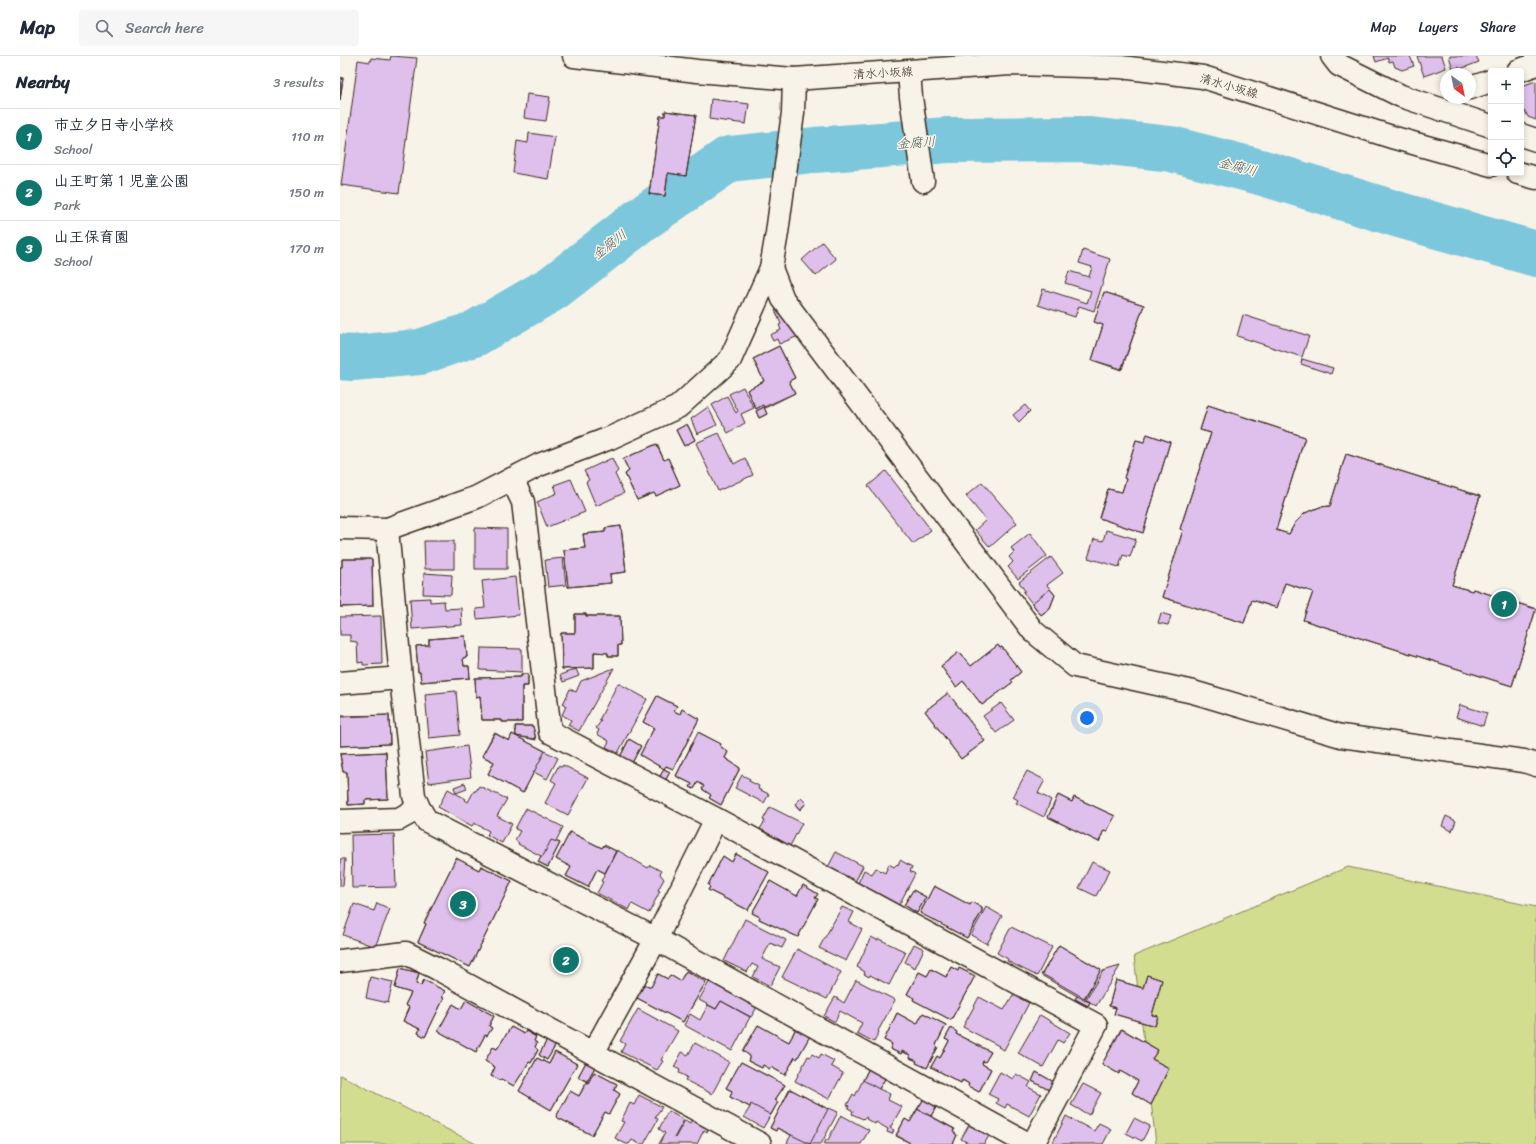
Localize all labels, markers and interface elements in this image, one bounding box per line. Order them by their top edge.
search box [79,10,359,46]
text: Map [20,11,55,44]
text: Search here [125,15,204,41]
text: Map [1371,15,1396,40]
text: Layers [1418,15,1458,40]
text: Share [1480,15,1516,40]
icon: search [93,17,115,39]
street label: 清水小坂線 [852,60,914,86]
text: Nearby [16,67,70,97]
street label: 清水小坂線 [1197,67,1261,105]
north arrow [1440,68,1476,104]
map controls [1488,68,1524,176]
button: + [1488,68,1524,104]
text: 3 results [273,71,324,94]
button: − [1488,104,1524,140]
text: 市立夕日寺小学校 [54,112,174,138]
text: 1 [26,125,32,148]
text: 110 m [291,125,324,148]
water label: 金腐川 [896,130,936,155]
text: School [54,138,92,161]
button: locate [1488,140,1524,176]
water label: 金腐川 [1216,151,1260,182]
text: 山王町第１児童公園 [54,168,189,194]
text: 2 [25,181,33,204]
text: 150 m [289,181,324,204]
text: Park [54,194,81,217]
water label: 金腐川 [587,223,632,265]
text: 山王保育園 [54,224,129,250]
text: 3 [25,237,33,260]
text: 170 m [289,237,324,260]
text: School [54,250,92,273]
pin: 1 [1491,589,1517,619]
your location [1077,708,1097,728]
pin: 3 [450,889,476,919]
pin: 2 [553,945,579,975]

